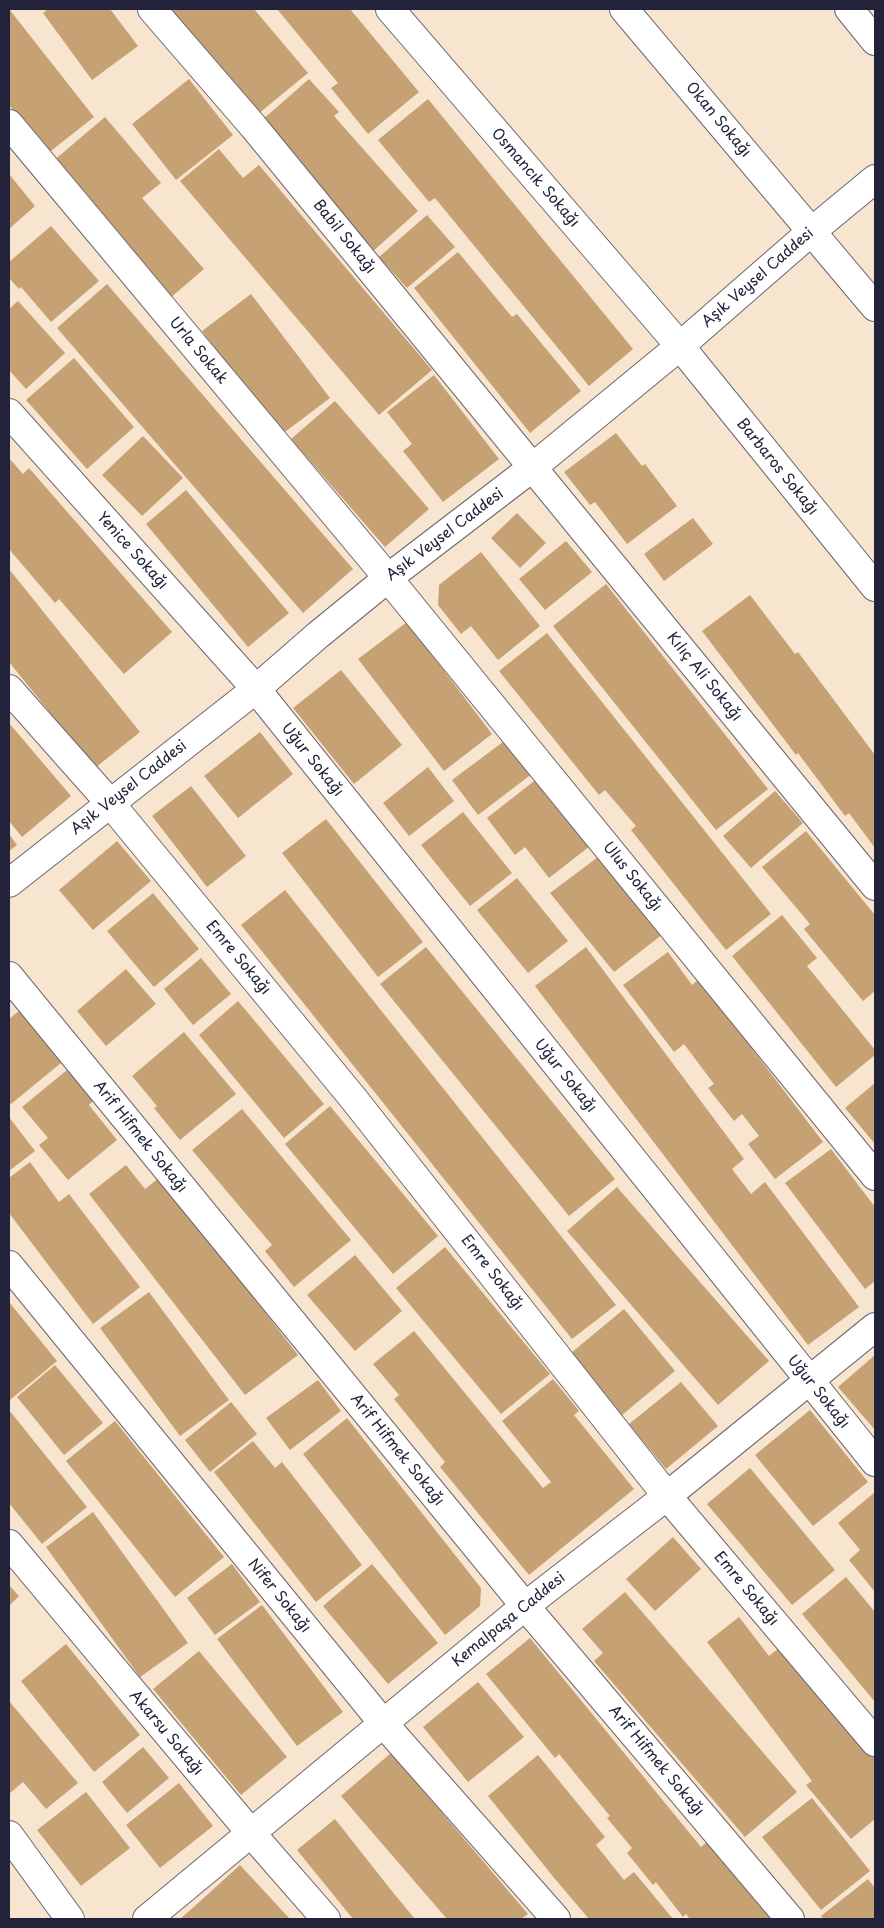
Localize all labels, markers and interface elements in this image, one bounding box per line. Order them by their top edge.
street label: Okan Sokağı [681,79,755,161]
street label: Osmancık Sokağı [487,125,583,231]
street label: Babil Sokağı [309,197,379,277]
street label: Aşık Veysel Caddesi [698,225,818,331]
street label: Urla Sokak [165,314,231,388]
street label: Barbaros Sokağı [732,415,822,519]
street label: Aşık Veysel Caddesi [383,485,507,585]
street label: Yenice Sokağı [93,509,171,593]
street label: Kılıç Ali Sokağı [663,629,745,725]
street label: Uğur Sokağı [277,720,347,800]
street label: Aşık Veysel Caddesi [67,737,191,839]
street label: Ulus Sokağı [599,839,665,915]
street label: Emre Sokağı [202,917,274,999]
street label: Uğur Sokağı [530,1036,600,1116]
street label: Arif Hifmek Sokağı [89,1078,191,1196]
street label: Emre Sokağı [457,1232,527,1314]
street label: Uğur Sokağı [783,1352,853,1432]
street label: Arif Hifmek Sokağı [346,1391,448,1509]
street label: Emre Sokağı [710,1548,782,1630]
street label: Nifer Sokağı [244,1555,314,1637]
street label: Kemalpaşa Caddesi [449,1569,569,1671]
street label: Akarsu Sokağı [125,1687,207,1779]
street label: Arif Hifmek Sokağı [605,1702,707,1820]

